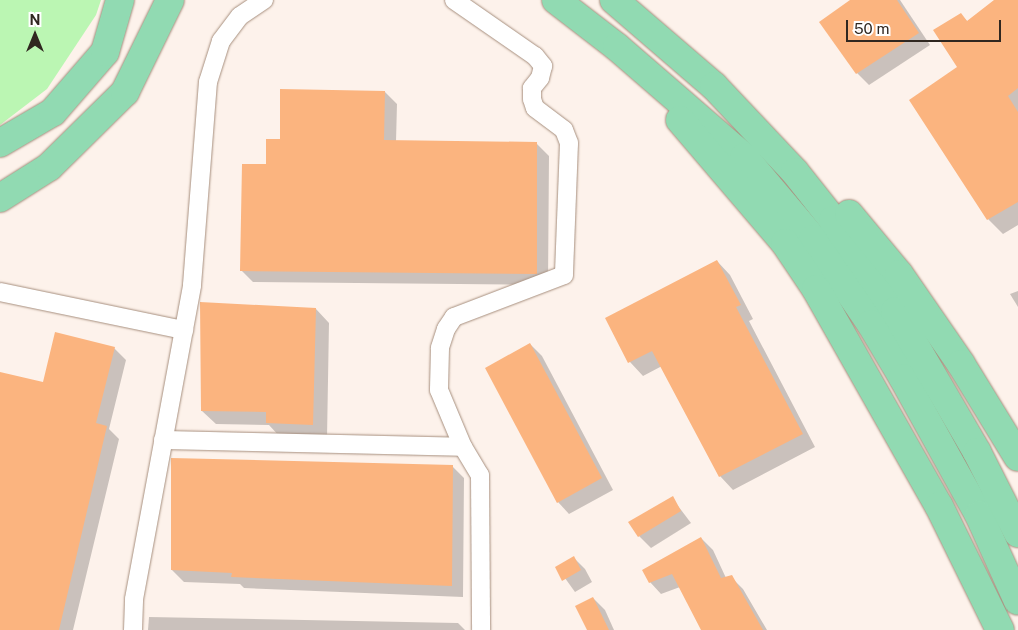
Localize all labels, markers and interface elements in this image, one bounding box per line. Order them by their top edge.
north arrow [10,10,60,60]
scale bar [848,10,1003,42]
text: N [30,12,40,28]
text: 50 m [854,20,889,37]

